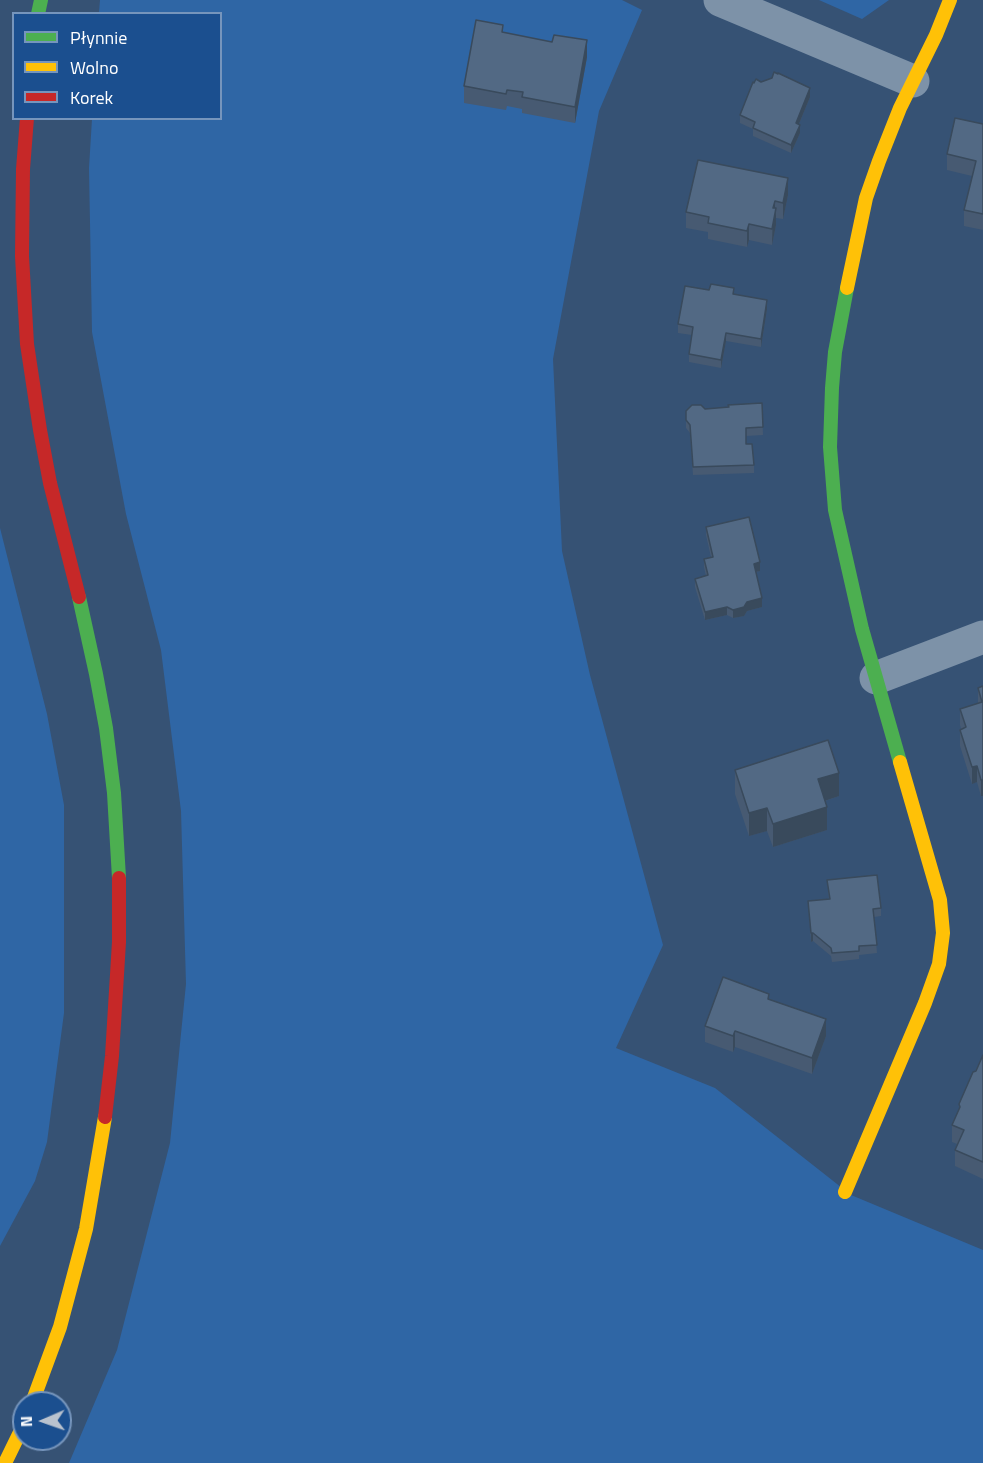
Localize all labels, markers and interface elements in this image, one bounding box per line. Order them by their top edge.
legend [12,12,222,120]
text: Płynnie [70,24,127,51]
text: Wolno [70,54,118,81]
text: Korek [70,84,113,111]
north arrow [12,1391,72,1451]
text: N [14,1416,38,1428]

